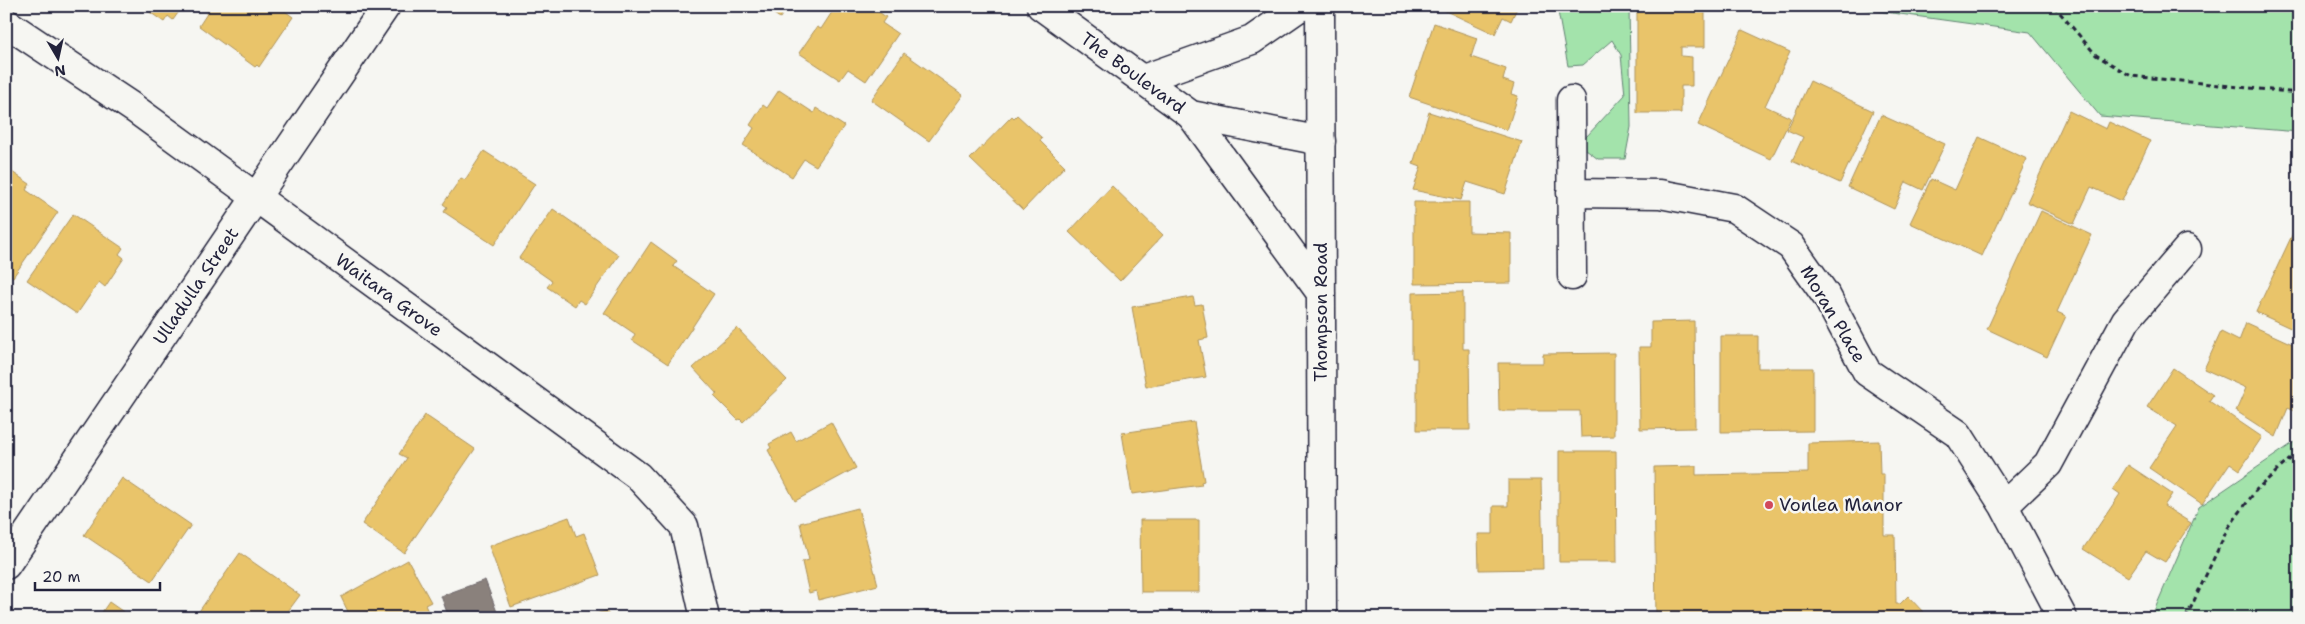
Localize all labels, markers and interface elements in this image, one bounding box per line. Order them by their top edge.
street label: The Boulevard [1076,27,1190,119]
north arrow [32,32,82,82]
text: N [53,61,67,81]
street label: Ulladulla Street [148,223,244,349]
street label: Thompson Road [1309,242,1333,382]
street label: Waitara Grove [331,248,447,342]
street label: Moran Place [1795,261,1871,367]
place label: Vonlea Manor [1779,493,1903,517]
marker: Vonlea Manor [1763,499,1775,511]
scale bar [35,559,160,591]
text: 20 m [42,567,81,587]

